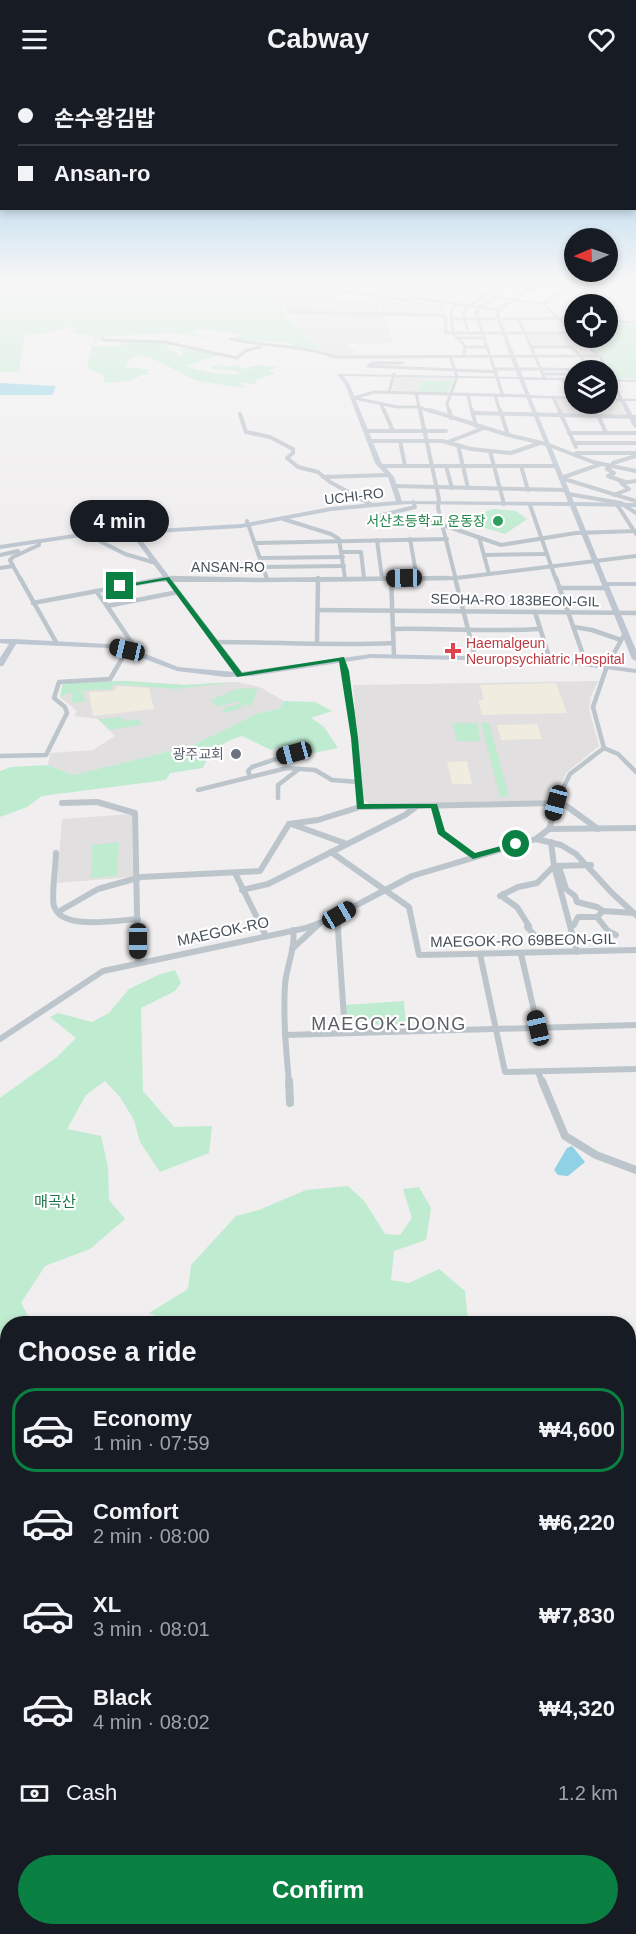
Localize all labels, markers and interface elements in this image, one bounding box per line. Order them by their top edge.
icon: menu [18,23,51,56]
icon: heart [585,23,618,56]
text: Cabway [267,24,369,54]
text: 손수왕김밥 [54,106,155,131]
text: Ansan-ro [54,161,151,186]
north arrow [564,228,618,282]
map controls [564,228,618,414]
button: locate [564,294,618,348]
button: layers [564,360,618,414]
street label: UCHI-RO [323,484,385,508]
callout: 4 min [70,499,170,541]
text: 4 min [93,510,146,532]
place label: 서산초등학교 운동장 [366,513,486,529]
marker: 서산초등학교 운동장 [491,514,505,528]
street label: ANSAN-RO [191,559,265,575]
car [386,569,422,587]
route end [106,572,133,599]
street label: SEOHA-RO 183BEON-GIL [430,591,600,609]
place label: Haemalgeun Neuropsychiatric Hospital [466,635,625,667]
car [107,637,147,663]
marker: Haemalgeun Neuropsychiatric Hospital [444,642,462,660]
car [274,740,314,766]
place label: 광주교회 [172,746,224,762]
marker: 광주교회 [229,747,243,761]
car [543,783,569,823]
route start [502,830,529,857]
car [319,898,359,932]
street label: MAEGOK-RO [176,913,270,949]
car [129,923,147,959]
street label: MAEGOK-RO 69BEON-GIL [430,930,616,950]
car [525,1008,551,1048]
district label: MAEGOK-DONG [311,1014,467,1034]
park label: 매곡산 [34,1193,76,1210]
text: Choose a ride [18,1337,197,1367]
icon: car [21,1403,75,1457]
text: Economy [93,1406,192,1431]
text: ₩4,600 [539,1417,615,1442]
text: 1 min · 07:59 [93,1432,210,1454]
icon: car [21,1496,75,1550]
text: Comfort [93,1499,179,1524]
text: ₩6,220 [539,1510,615,1535]
text: 2 min · 08:00 [93,1525,210,1547]
icon: car [21,1589,75,1643]
text: XL [93,1592,121,1617]
text: ₩7,830 [539,1603,615,1628]
text: 3 min · 08:01 [93,1618,210,1640]
icon: car [21,1682,75,1736]
text: Black [93,1685,152,1710]
text: ₩4,320 [539,1696,615,1721]
text: 4 min · 08:02 [93,1711,210,1733]
icon: cash [18,1777,51,1810]
text: Cash [66,1780,117,1805]
text: 1.2 km [558,1782,618,1804]
button: Confirm [18,1855,618,1924]

